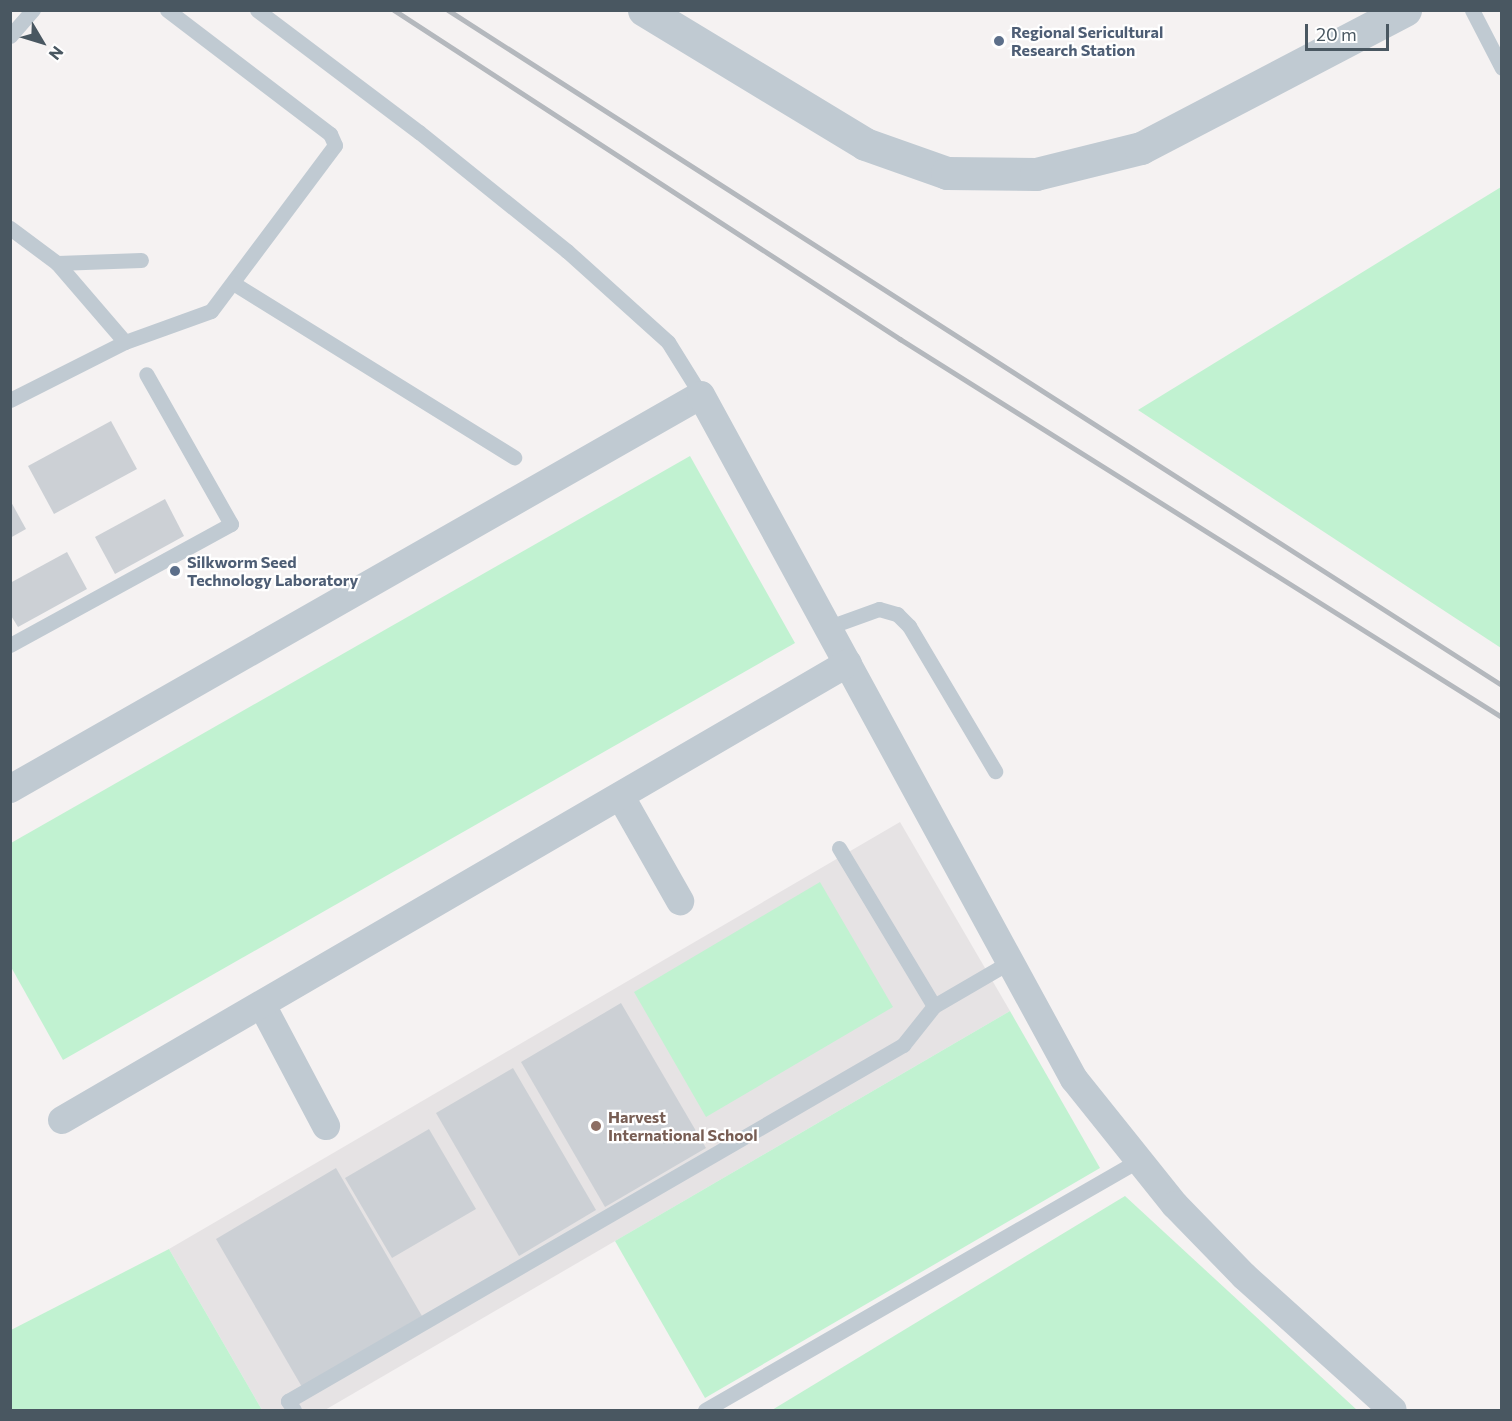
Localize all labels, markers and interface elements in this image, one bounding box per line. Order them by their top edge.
north arrow [12,12,72,72]
scale bar [1308,12,1392,50]
place label: Regional Sericultural Research Station [1011,22,1163,60]
text: 20 m [1316,23,1357,45]
marker: Regional Sericultural Research Station [992,34,1006,48]
text: N [45,43,68,64]
place label: Silkworm Seed Technology Laboratory [187,552,358,590]
marker: Silkworm Seed Technology Laboratory [168,564,182,578]
place label: Harvest International School [608,1107,758,1145]
marker: Harvest International School [589,1119,603,1133]

